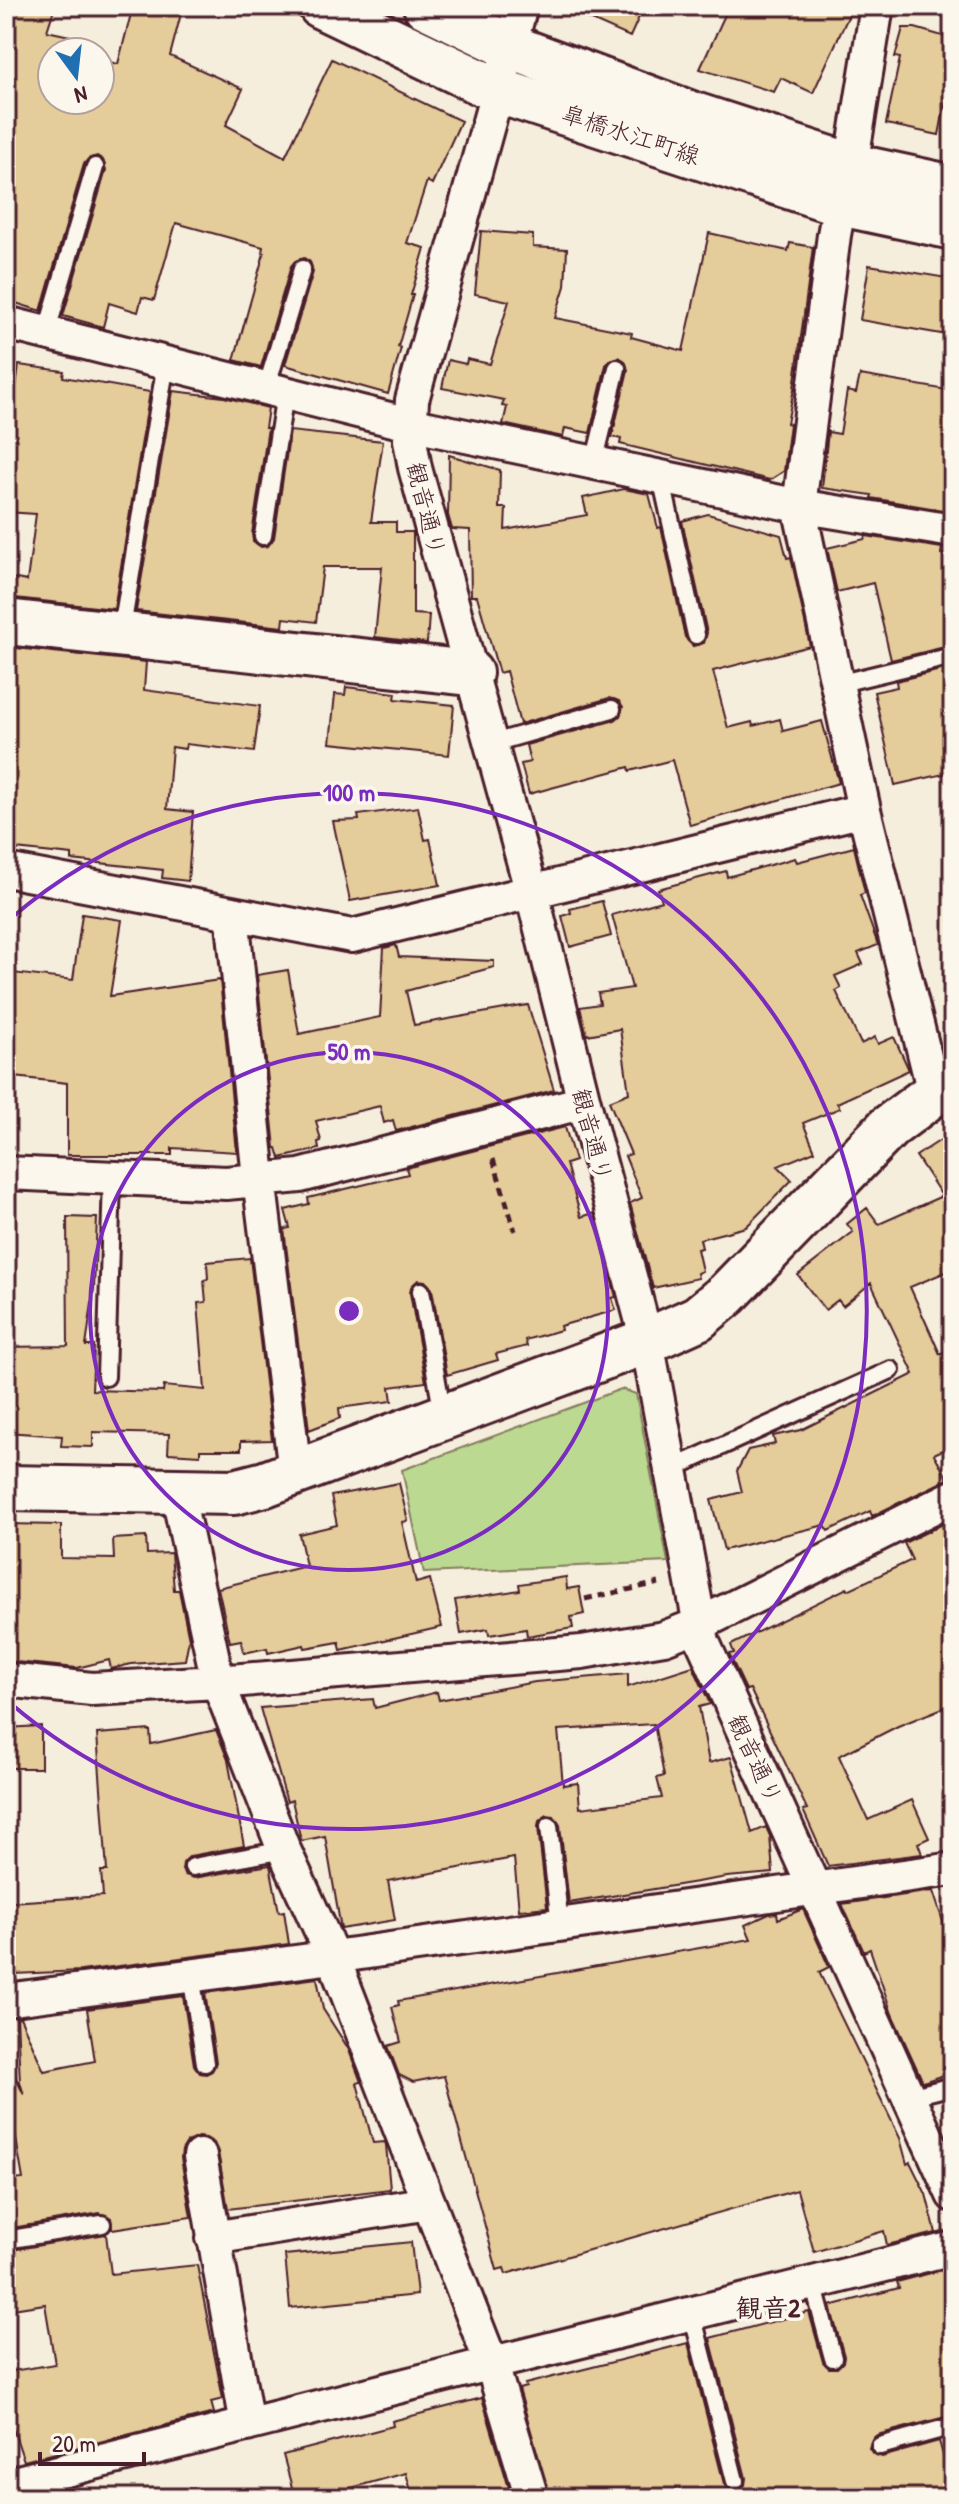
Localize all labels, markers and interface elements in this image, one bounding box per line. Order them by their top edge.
north arrow [36,36,116,116]
text: N [71,79,91,111]
street label: 皐橋水江町線 [558,97,704,171]
street label: 観音通り [400,459,454,559]
text: 100 m [323,776,375,808]
text: 50 m [328,1035,370,1067]
street label: 観音通り [565,1084,621,1186]
centre of rings [335,1297,363,1325]
street label: 観音通り [721,1709,791,1809]
district label: 観音2 [736,2290,801,2325]
scale bar [40,2416,144,2466]
text: 20 m [52,2427,96,2459]

